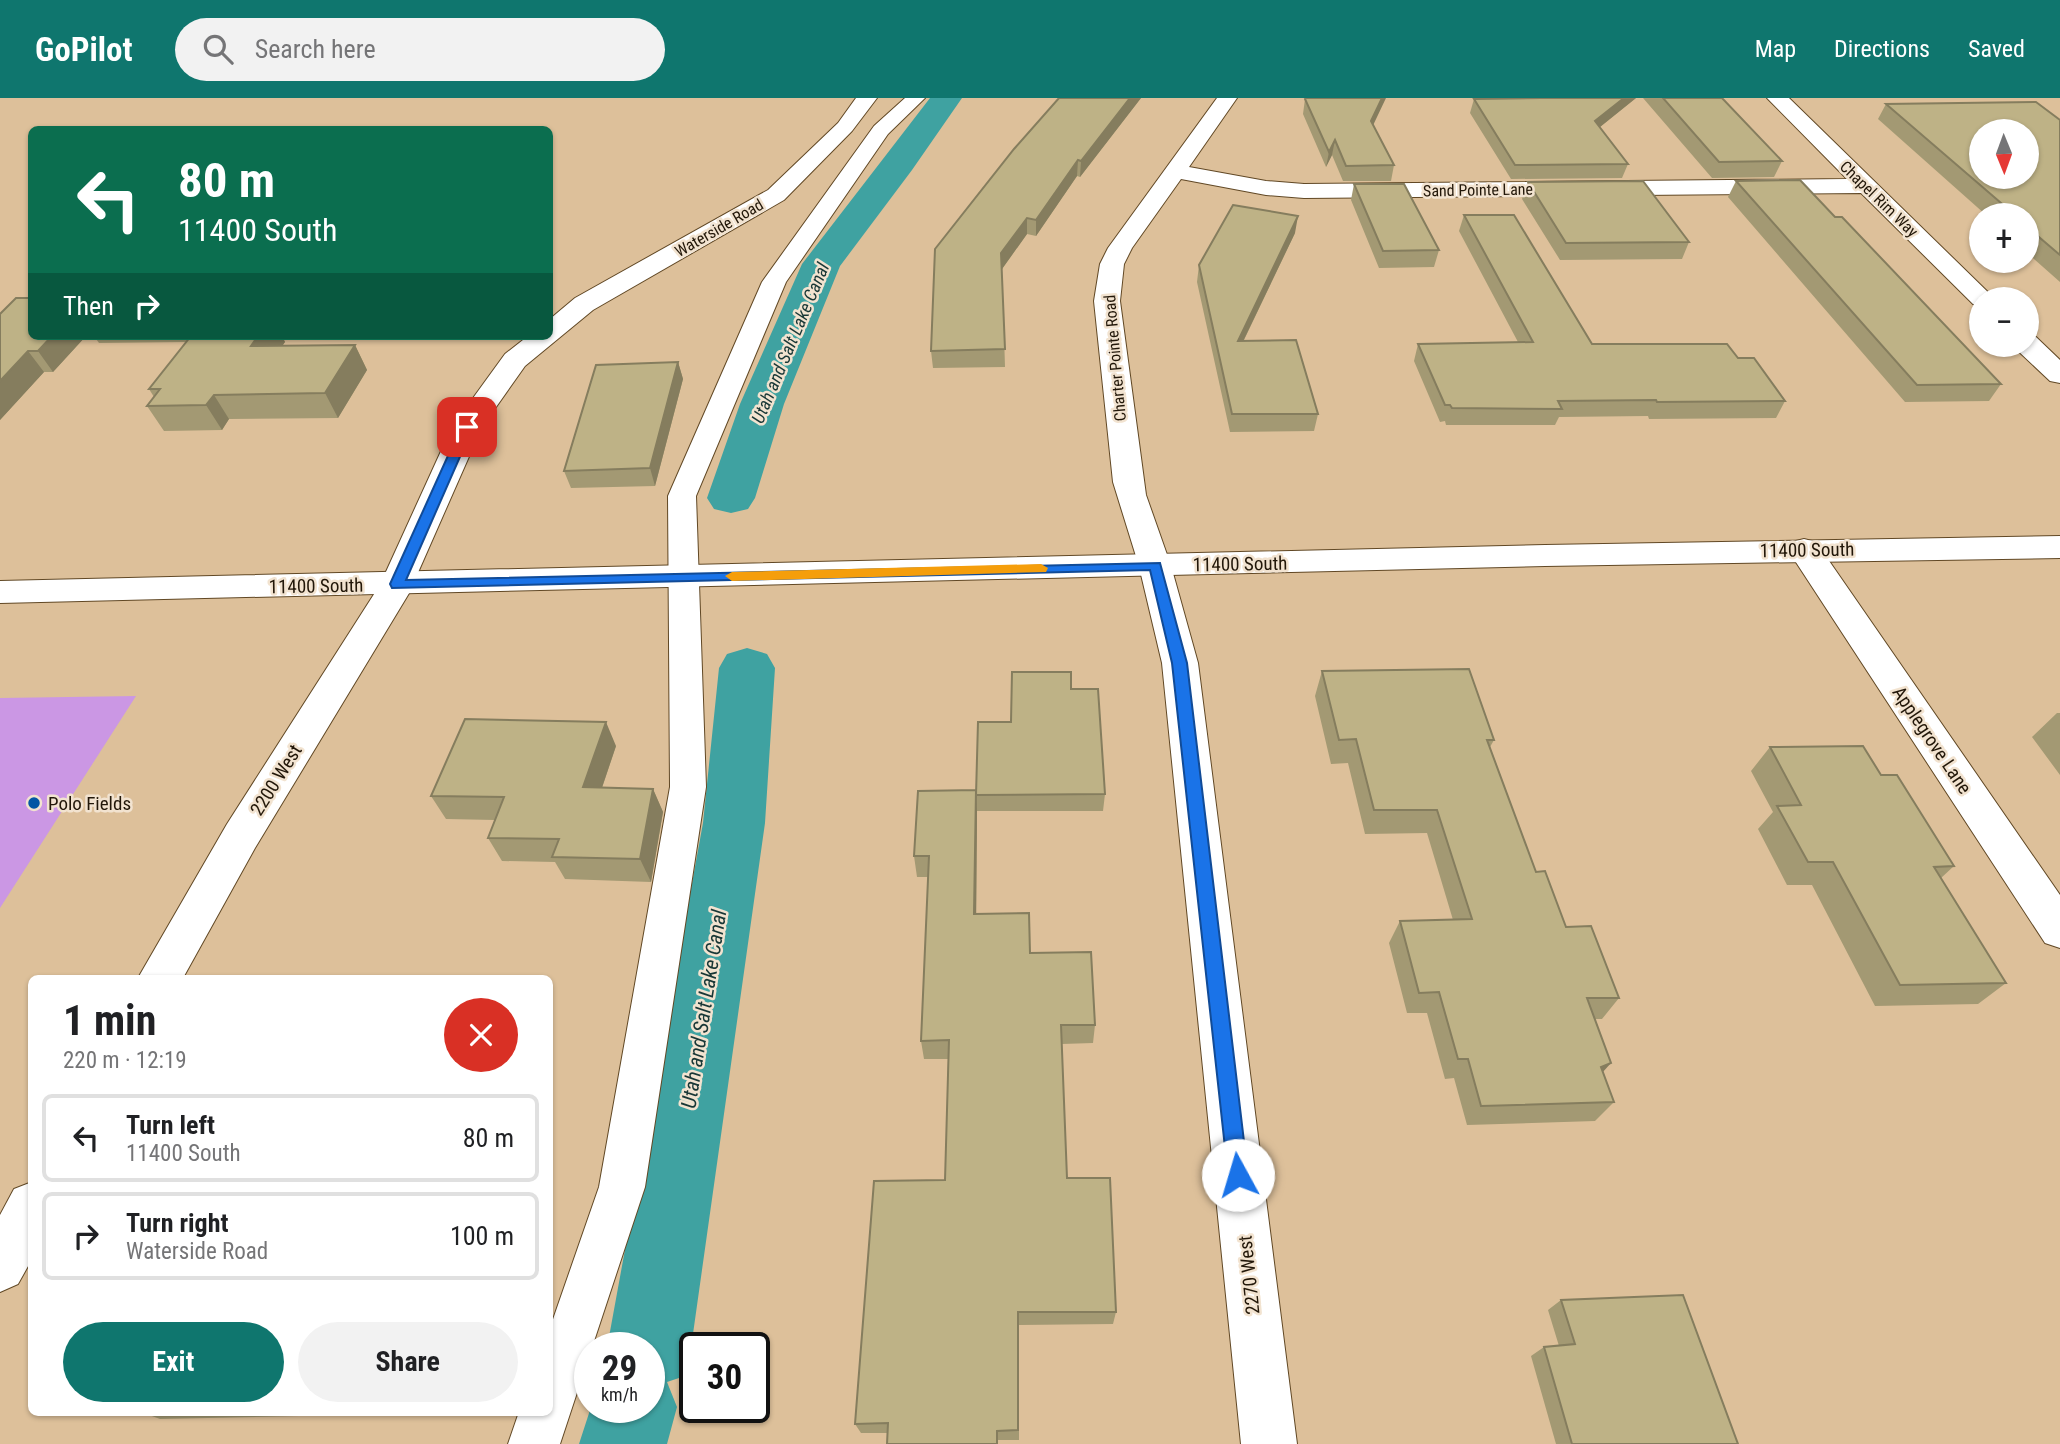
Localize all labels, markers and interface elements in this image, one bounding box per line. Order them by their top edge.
search box [175,18,665,81]
text: GoPilot [35,30,133,69]
icon: search [199,30,237,68]
text: Search here [255,34,376,64]
text: Map [1755,35,1796,63]
text: Directions [1834,35,1930,63]
text: Saved [1968,35,2025,63]
north arrow [1969,119,2039,189]
map controls [1969,119,2039,357]
text: 80 m [178,152,275,209]
icon: left [63,154,154,245]
street label: Chapel Rim Way [1836,157,1922,241]
street label: Sand Pointe Lane [1423,180,1533,200]
street label: Waterside Road [671,195,767,261]
button: + [1969,203,2039,273]
text: 11400 South [178,211,337,249]
water label: Utah and Salt Lake Canal [747,259,834,426]
icon: right [128,287,166,325]
button: − [1969,287,2039,357]
text: Then [63,291,114,321]
street label: Charter Pointe Road [1100,294,1130,422]
pin [437,397,497,457]
icon: arrive [448,408,486,446]
street label: 11400 South [1759,538,1855,562]
street label: 11400 South [1192,552,1288,576]
street label: 11400 South [268,574,364,598]
street label: Applegrove Lane [1888,682,1976,798]
street label: 2200 West [245,740,307,820]
place label: Polo Fields [48,792,131,815]
marker: Polo Fields [26,795,42,811]
water label: Utah and Salt Lake Canal [676,908,732,1110]
text: 1 min [63,996,156,1045]
button: close [444,998,518,1072]
text: 220 m · 12:19 [63,1047,187,1074]
text: Turn left [126,1110,215,1140]
icon: left [67,1119,105,1157]
text: 80 m [463,1123,514,1153]
position arrow [1201,1138,1275,1212]
text: 11400 South [126,1140,241,1167]
text: Turn right [126,1208,228,1238]
icon: right [67,1217,105,1255]
text: 100 m [450,1221,514,1251]
street label: 2270 West [1233,1234,1265,1316]
text: Waterside Road [126,1238,268,1265]
button: Exit [63,1322,284,1402]
button: Share [298,1322,518,1402]
speed limit sign: 30 [679,1332,770,1423]
text: 29 [602,1348,637,1389]
text: km/h [601,1384,638,1405]

